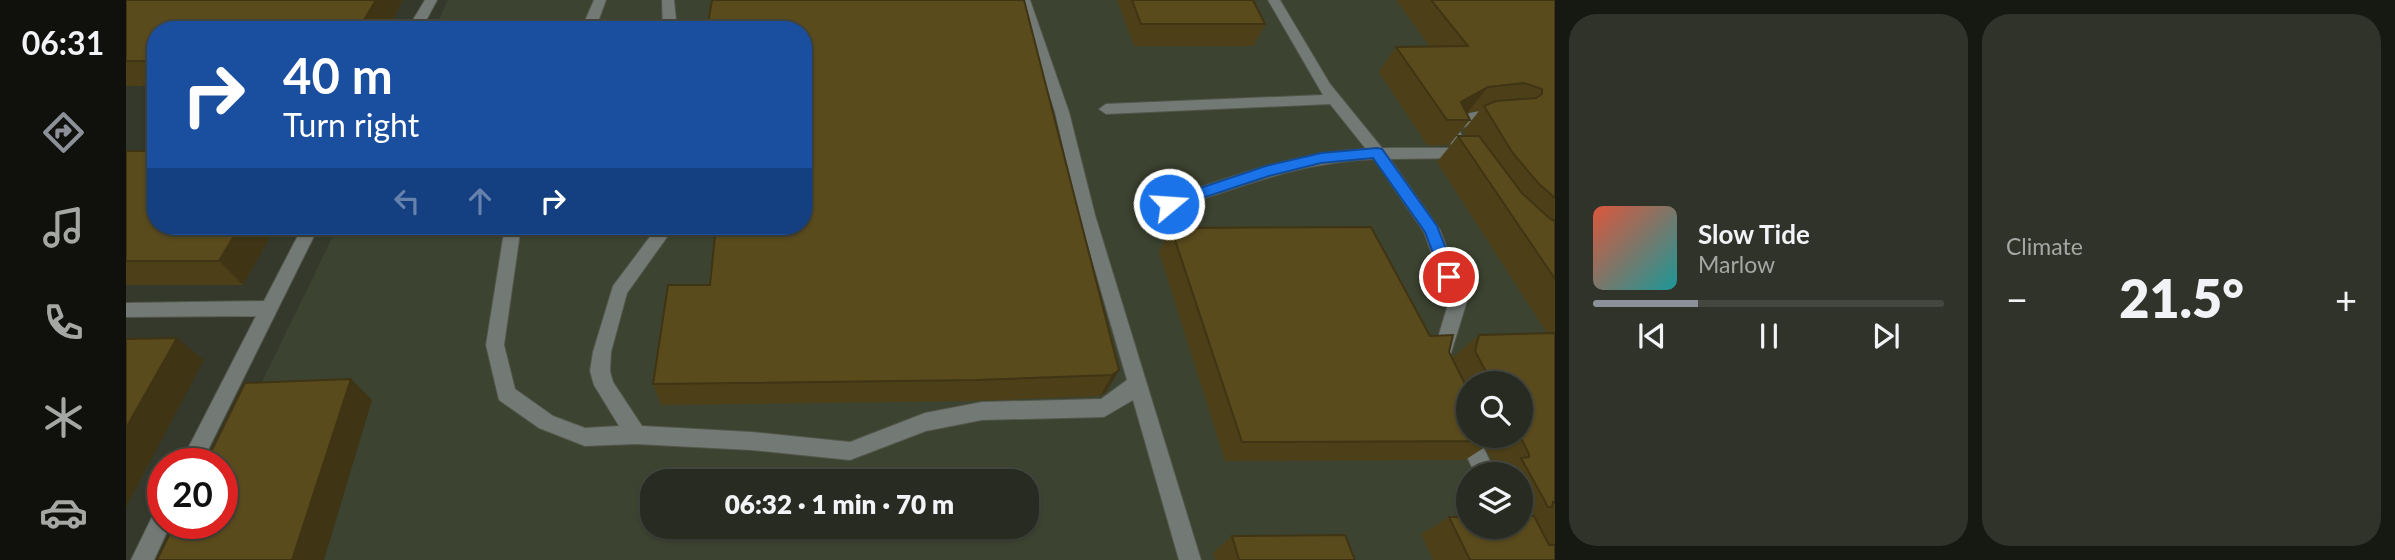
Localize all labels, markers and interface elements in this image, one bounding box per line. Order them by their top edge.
text: 06:31 [22,23,104,62]
text: 40 m [283,46,393,104]
icon: right [168,49,259,140]
text: Turn right [283,105,419,144]
icon: directions [39,108,88,157]
position arrow [1132,167,1206,241]
icon: left [388,182,426,220]
icon: ahead [461,182,499,220]
icon: right [534,182,572,220]
icon: music [39,203,88,252]
text: Slow Tide [1698,218,1810,250]
text: Climate [2006,232,2083,260]
pin [1419,247,1479,307]
text: Marlow [1698,250,1775,278]
icon: arrive [1430,258,1468,296]
text: 21.5° [2119,267,2244,329]
text: − [2006,276,2028,322]
text: + [2335,276,2357,322]
icon: phone [39,298,88,347]
icon: previous [1633,317,1671,355]
icon: pause [1750,317,1788,355]
icon: next [1867,317,1905,355]
map controls [1456,371,1533,539]
button: search [1456,371,1533,448]
icon: climate [39,393,88,442]
speed limit sign: 20 [147,448,238,539]
button: layers [1456,462,1533,539]
icon: car [39,488,88,537]
text: 06:32 · 1 min · 70 m [725,488,954,520]

